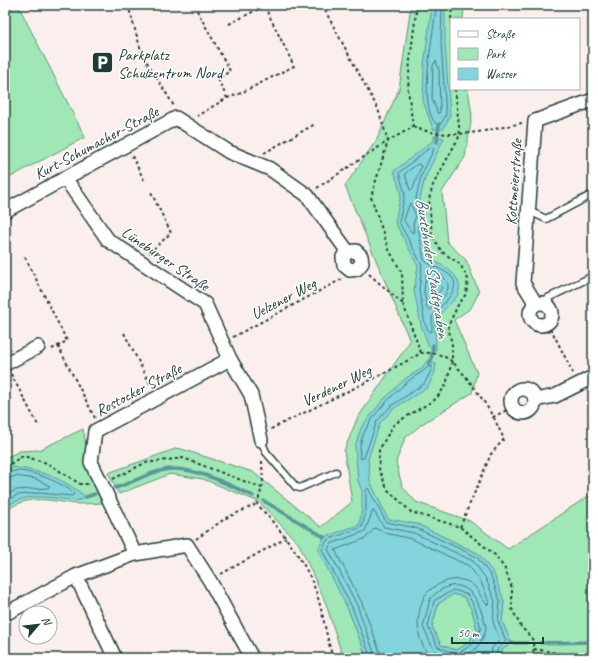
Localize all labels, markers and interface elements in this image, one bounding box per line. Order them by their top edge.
legend [450,18,580,90]
text: Straße [486,26,515,42]
place label: Parkplatz Schulzentrum Nord [118,45,225,83]
text: Park [486,46,507,62]
parking icon: Parkplatz Schulzentrum Nord [90,50,116,76]
text: Wasser [486,66,518,82]
street label: Kurt-Schumacher-Straße [31,101,164,184]
street label: Kottmeierstraße [501,137,527,226]
water label: Buxtehuder Stadtgraben [411,197,454,342]
street label: Lüneburger Straße [118,222,215,297]
street label: Uelzener Weg [248,273,321,324]
street label: Rostocker Straße [92,358,186,421]
street label: Verdener Weg [299,360,375,411]
north arrow [18,605,58,645]
text: N [39,614,56,629]
scale bar [452,619,543,645]
text: 50 m [458,625,480,641]

